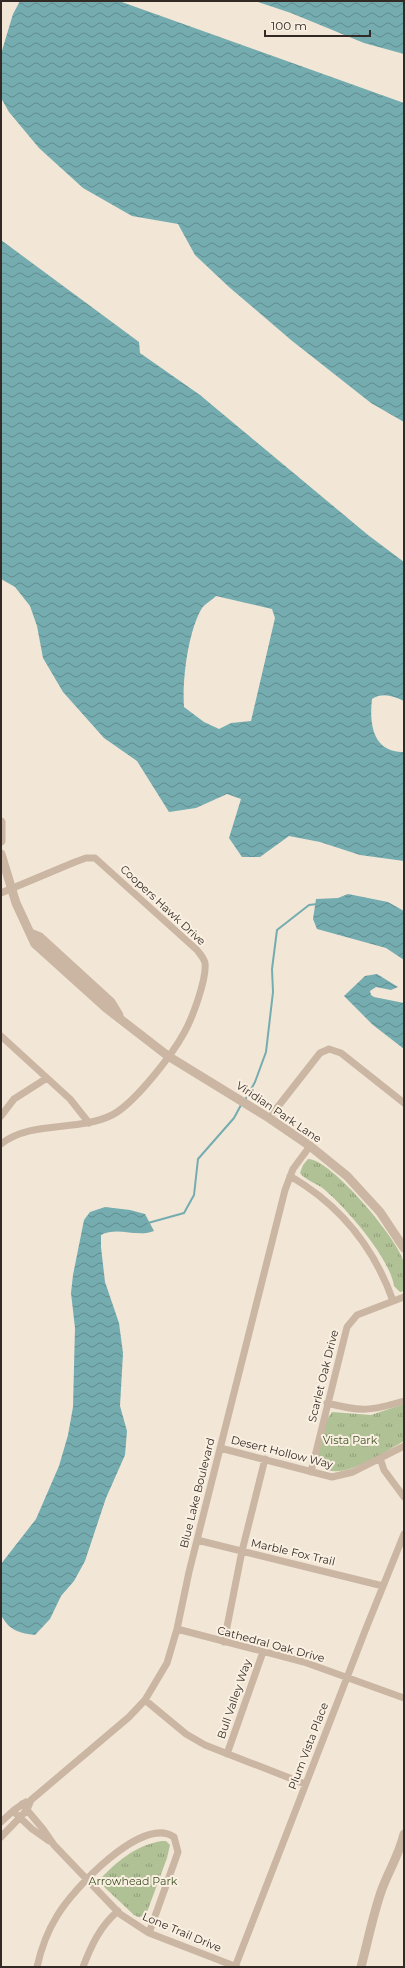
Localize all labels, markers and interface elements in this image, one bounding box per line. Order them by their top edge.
scale bar [265,12,370,38]
text: 100 m [271,18,307,33]
street label: Coopers Hawk Drive [118,862,209,948]
street label: Viridian Park Lane [234,1078,325,1146]
street label: Scarlet Oak Drive [305,1328,341,1424]
street label: Desert Hollow Way [230,1433,334,1471]
park label: Vista Park [323,1433,378,1447]
street label: Blue Lake Boulevard [177,1436,217,1550]
street label: Marble Fox Trail [250,1536,336,1568]
street label: Cathedral Oak Drive [216,1623,327,1665]
street label: Bull Valley Way [214,1657,254,1741]
street label: Plum Vista Place [285,1700,331,1792]
park label: Arrowhead Park [89,1874,178,1888]
street label: Lone Trail Drive [140,1909,224,1955]

